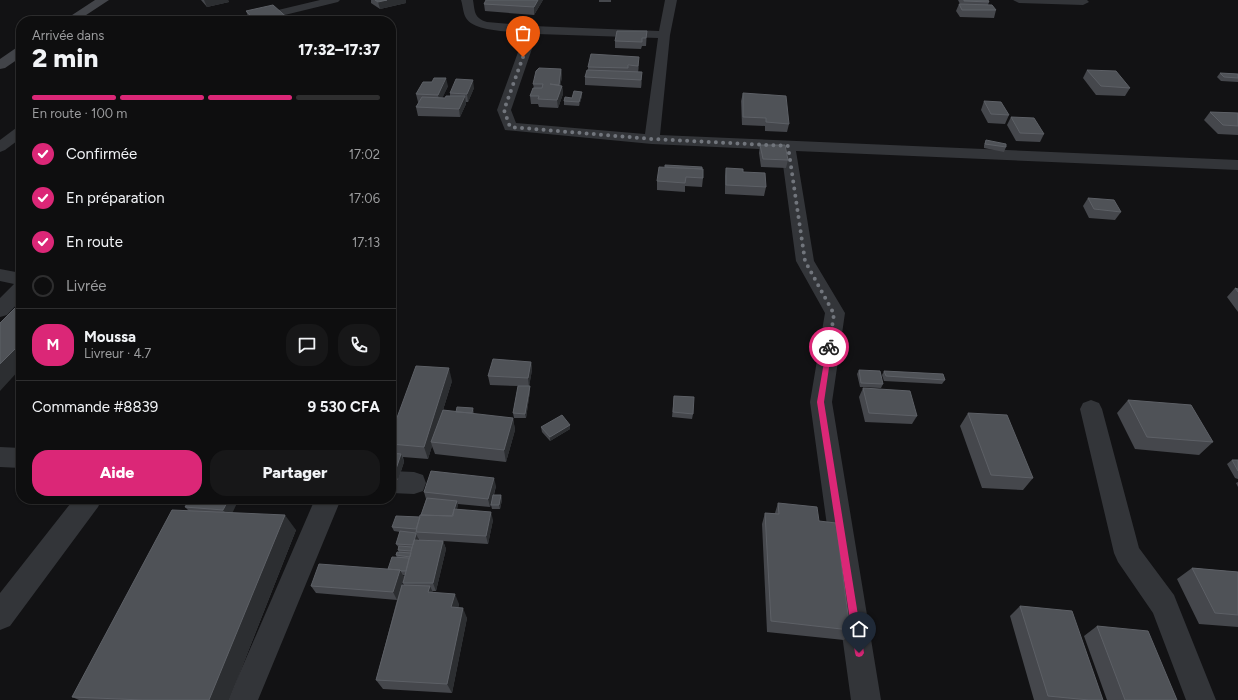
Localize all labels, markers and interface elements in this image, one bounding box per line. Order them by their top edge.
pin [506,16,540,57]
icon: bag [512,22,534,44]
text: Arrivée dans [32,28,104,43]
text: 17:32–17:37 [298,41,380,59]
text: 2 min [32,42,98,74]
text: En route · 100 m [32,106,127,121]
icon: check [32,143,54,165]
text: Confirmée [66,145,137,163]
text: 17:02 [349,147,380,162]
icon: check [32,187,54,209]
text: En préparation [66,189,165,207]
text: 17:06 [349,191,380,206]
icon: check [32,231,54,253]
text: En route [66,233,123,251]
text: 17:13 [352,235,380,250]
text: Livrée [66,277,107,295]
button: chat [286,324,328,366]
button: phone [338,324,380,366]
courier [809,327,849,367]
text: Moussa [84,328,136,346]
text: M [47,336,59,354]
icon: bike [818,336,840,358]
text: Livreur · 4.7 [84,346,151,361]
text: Commande #8839 [32,398,158,416]
text: 9 530 CFA [307,398,380,416]
button: Aide [32,450,202,496]
button: Partager [210,450,380,496]
pin [842,612,876,653]
icon: home [848,618,870,640]

